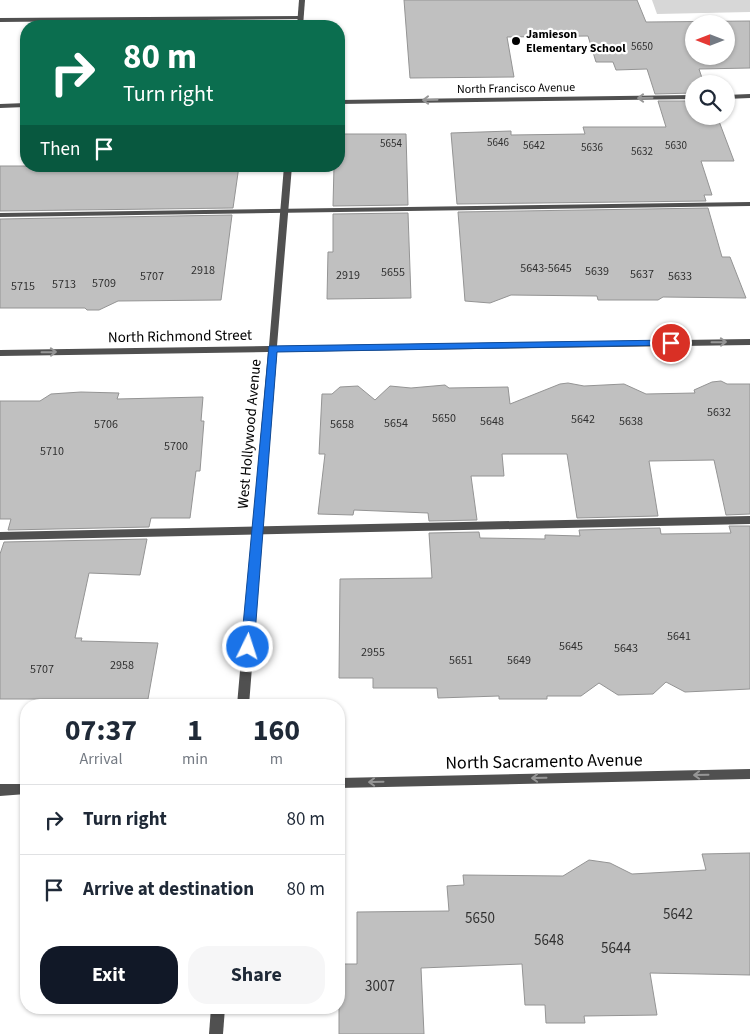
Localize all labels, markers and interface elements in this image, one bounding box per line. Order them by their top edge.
north arrow [685,15,735,65]
map controls [685,15,735,125]
place label: Jamieson Elementary School [526,26,626,57]
text: 80 m [123,32,197,82]
marker: Jamieson Elementary School [510,35,522,47]
house number: 5650 [631,39,653,54]
icon: right [40,40,105,105]
button: search [685,75,735,125]
text: Turn right [123,78,213,110]
street label: North Francisco Avenue [457,79,575,98]
one-way arrow [637,93,654,103]
one-way arrow [422,95,438,105]
icon: arrive [90,135,118,163]
house number: 5646 [487,135,509,150]
text: Then [40,136,80,163]
house number: 5654 [380,136,402,151]
house number: 5642 [523,138,545,153]
house number: 5630 [665,138,687,153]
house number: 5636 [581,140,603,155]
house number: 5632 [631,144,653,159]
house number: 5643-5645 [520,260,572,277]
house number: 2918 [191,262,215,279]
house number: 5639 [585,263,609,280]
house number: 5655 [381,264,405,281]
house number: 5637 [630,266,654,283]
house number: 2919 [336,267,360,284]
house number: 5707 [140,268,164,285]
house number: 5633 [668,268,692,285]
house number: 5709 [92,275,116,292]
house number: 5713 [52,276,76,293]
house number: 5715 [11,278,35,295]
pin [650,322,692,364]
street label: North Richmond Street [108,325,252,348]
icon: arrive [657,329,685,357]
one-way arrow [710,337,726,347]
one-way arrow [40,347,56,357]
street label: West Hollywood Avenue [232,358,267,510]
house number: 5632 [707,404,731,421]
house number: 5650 [432,410,456,427]
house number: 5642 [571,411,595,428]
house number: 5648 [480,413,504,430]
house number: 5638 [619,413,643,430]
house number: 5654 [384,415,408,432]
house number: 5706 [94,416,118,433]
house number: 5658 [330,416,354,433]
house number: 5700 [164,438,188,455]
house number: 5710 [40,443,64,460]
position arrow [221,620,273,672]
house number: 5641 [667,628,691,645]
house number: 5645 [559,638,583,655]
house number: 5643 [614,640,638,657]
house number: 2955 [361,644,385,661]
house number: 5651 [449,652,473,669]
house number: 5649 [507,652,531,669]
house number: 2958 [110,657,134,674]
house number: 5707 [30,661,54,678]
text: 07:37 [65,709,137,752]
text: 1 [187,709,203,752]
text: 160 [253,709,300,752]
street label: North Sacramento Avenue [445,747,643,776]
text: Arrival [79,748,122,770]
text: min [182,748,208,770]
text: m [270,748,283,770]
one-way arrow [694,770,710,780]
one-way arrow [531,773,548,783]
one-way arrow [369,777,385,787]
icon: right [40,806,68,834]
text: Turn right [83,806,167,833]
text: 80 m [287,806,325,833]
icon: arrive [40,876,68,904]
text: Arrive at destination [83,876,254,903]
text: 80 m [287,876,325,903]
house number: 5642 [663,904,693,925]
house number: 5650 [465,908,495,929]
house number: 5648 [534,930,564,951]
house number: 5644 [601,938,631,959]
button: Exit [40,946,178,1004]
button: Share [188,946,325,1004]
house number: 3007 [365,976,395,997]

